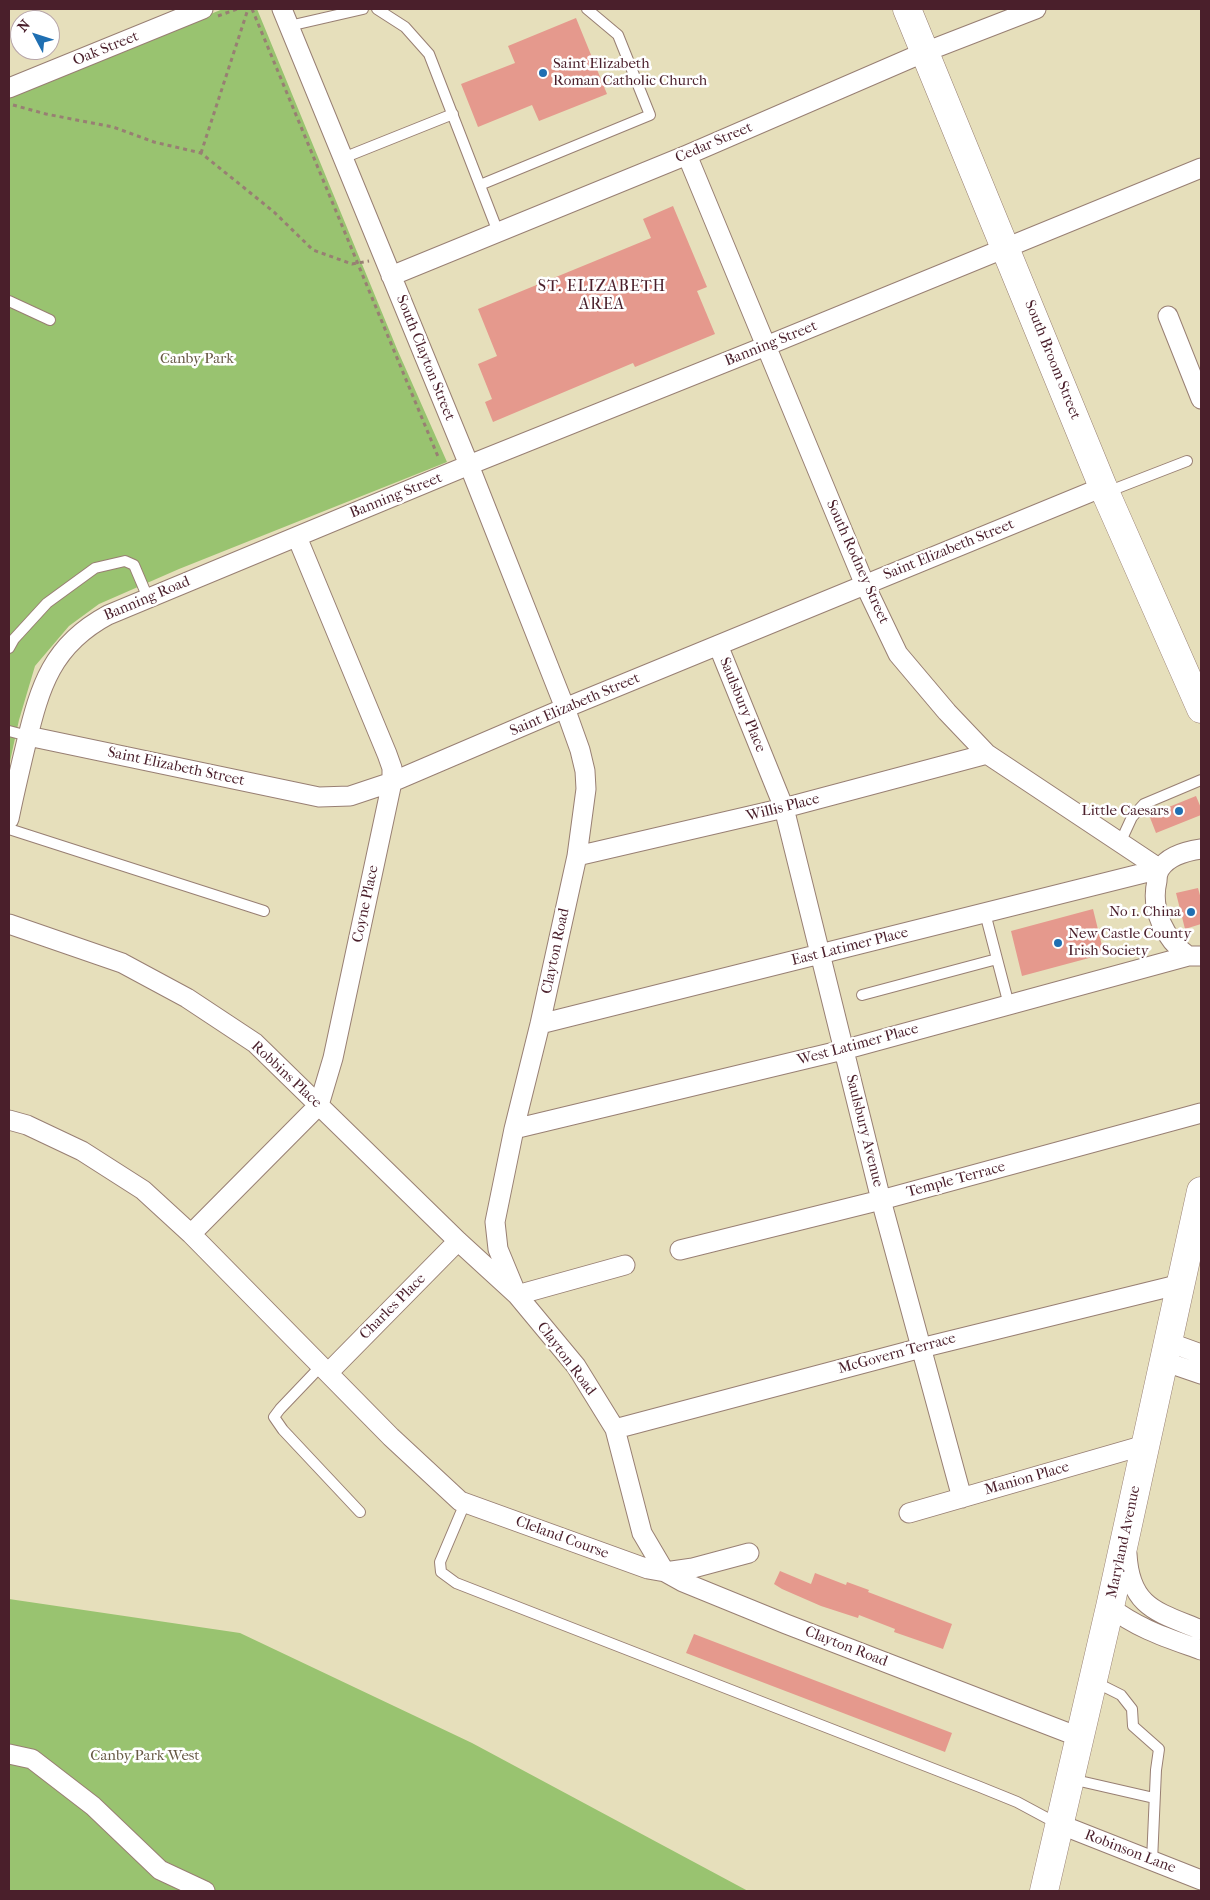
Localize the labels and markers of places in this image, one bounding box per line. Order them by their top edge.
place label: Saint Elizabeth Roman Catholic Church [553,55,707,90]
marker: Saint Elizabeth Roman Catholic Church [537,67,549,79]
place label: Little Caesars [1081,802,1169,820]
marker: Little Caesars [1173,805,1185,817]
place label: No 1. China [1109,903,1181,921]
marker: No 1. China [1185,906,1197,918]
place label: New Castle County Irish Society [1068,925,1191,960]
marker: New Castle County Irish Society [1052,937,1064,949]

